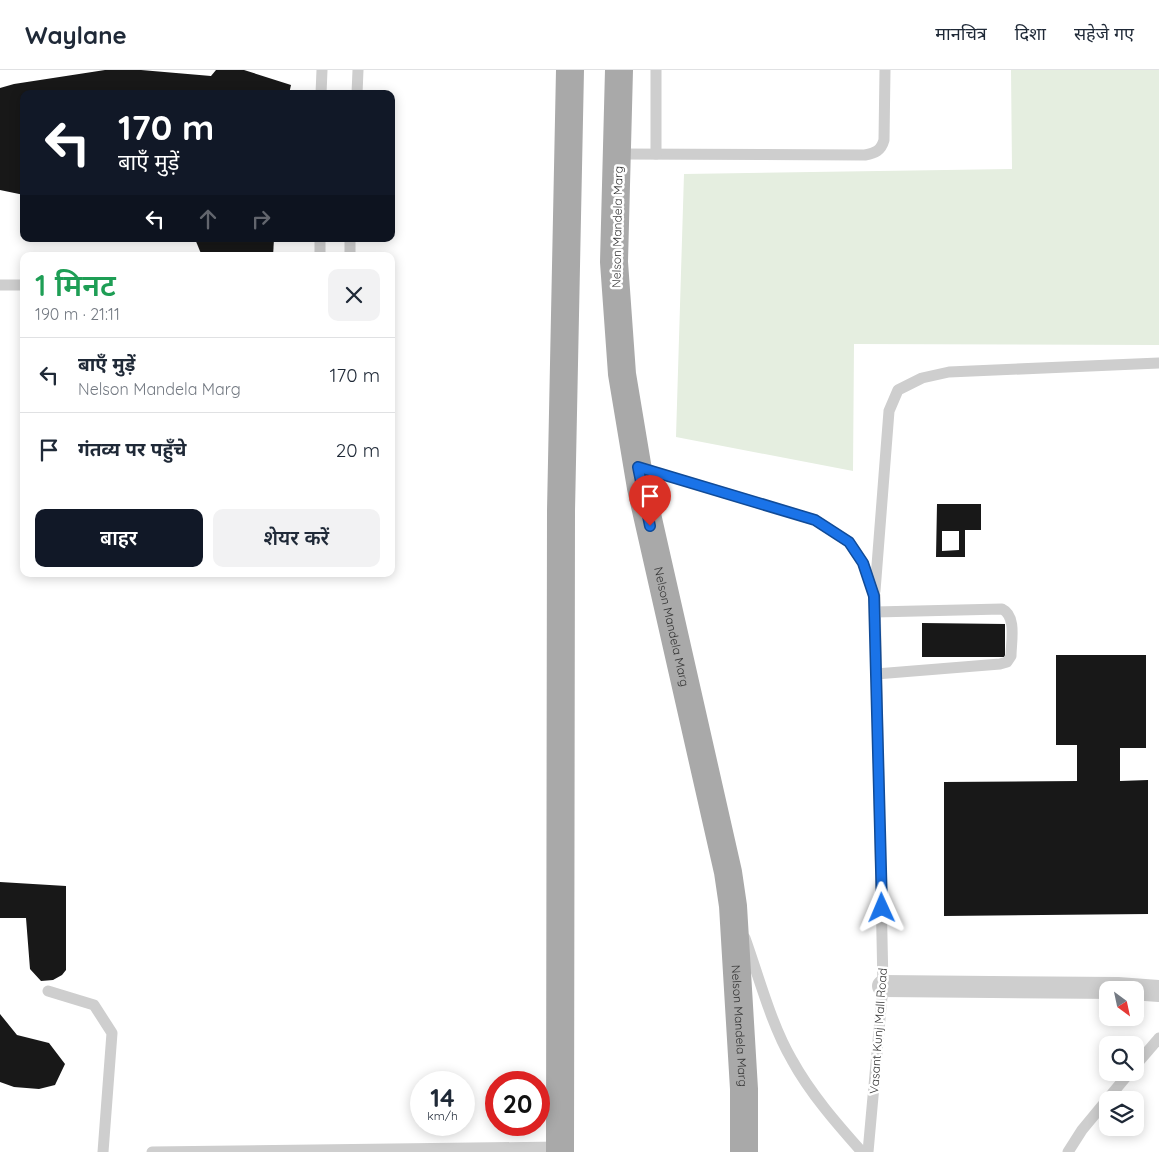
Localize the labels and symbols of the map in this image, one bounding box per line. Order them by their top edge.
street label: Nelson Mandela Marg [608,166,626,288]
pin [629,475,671,526]
street label: Nelson Mandela Marg [652,565,693,688]
position arrow [855,881,907,933]
street label: Nelson Mandela Marg [729,964,751,1087]
street label: Vasant Kunj Mall Road [866,967,890,1095]
north arrow [1099,981,1144,1026]
speed limit sign: 20 [485,1071,550,1136]

